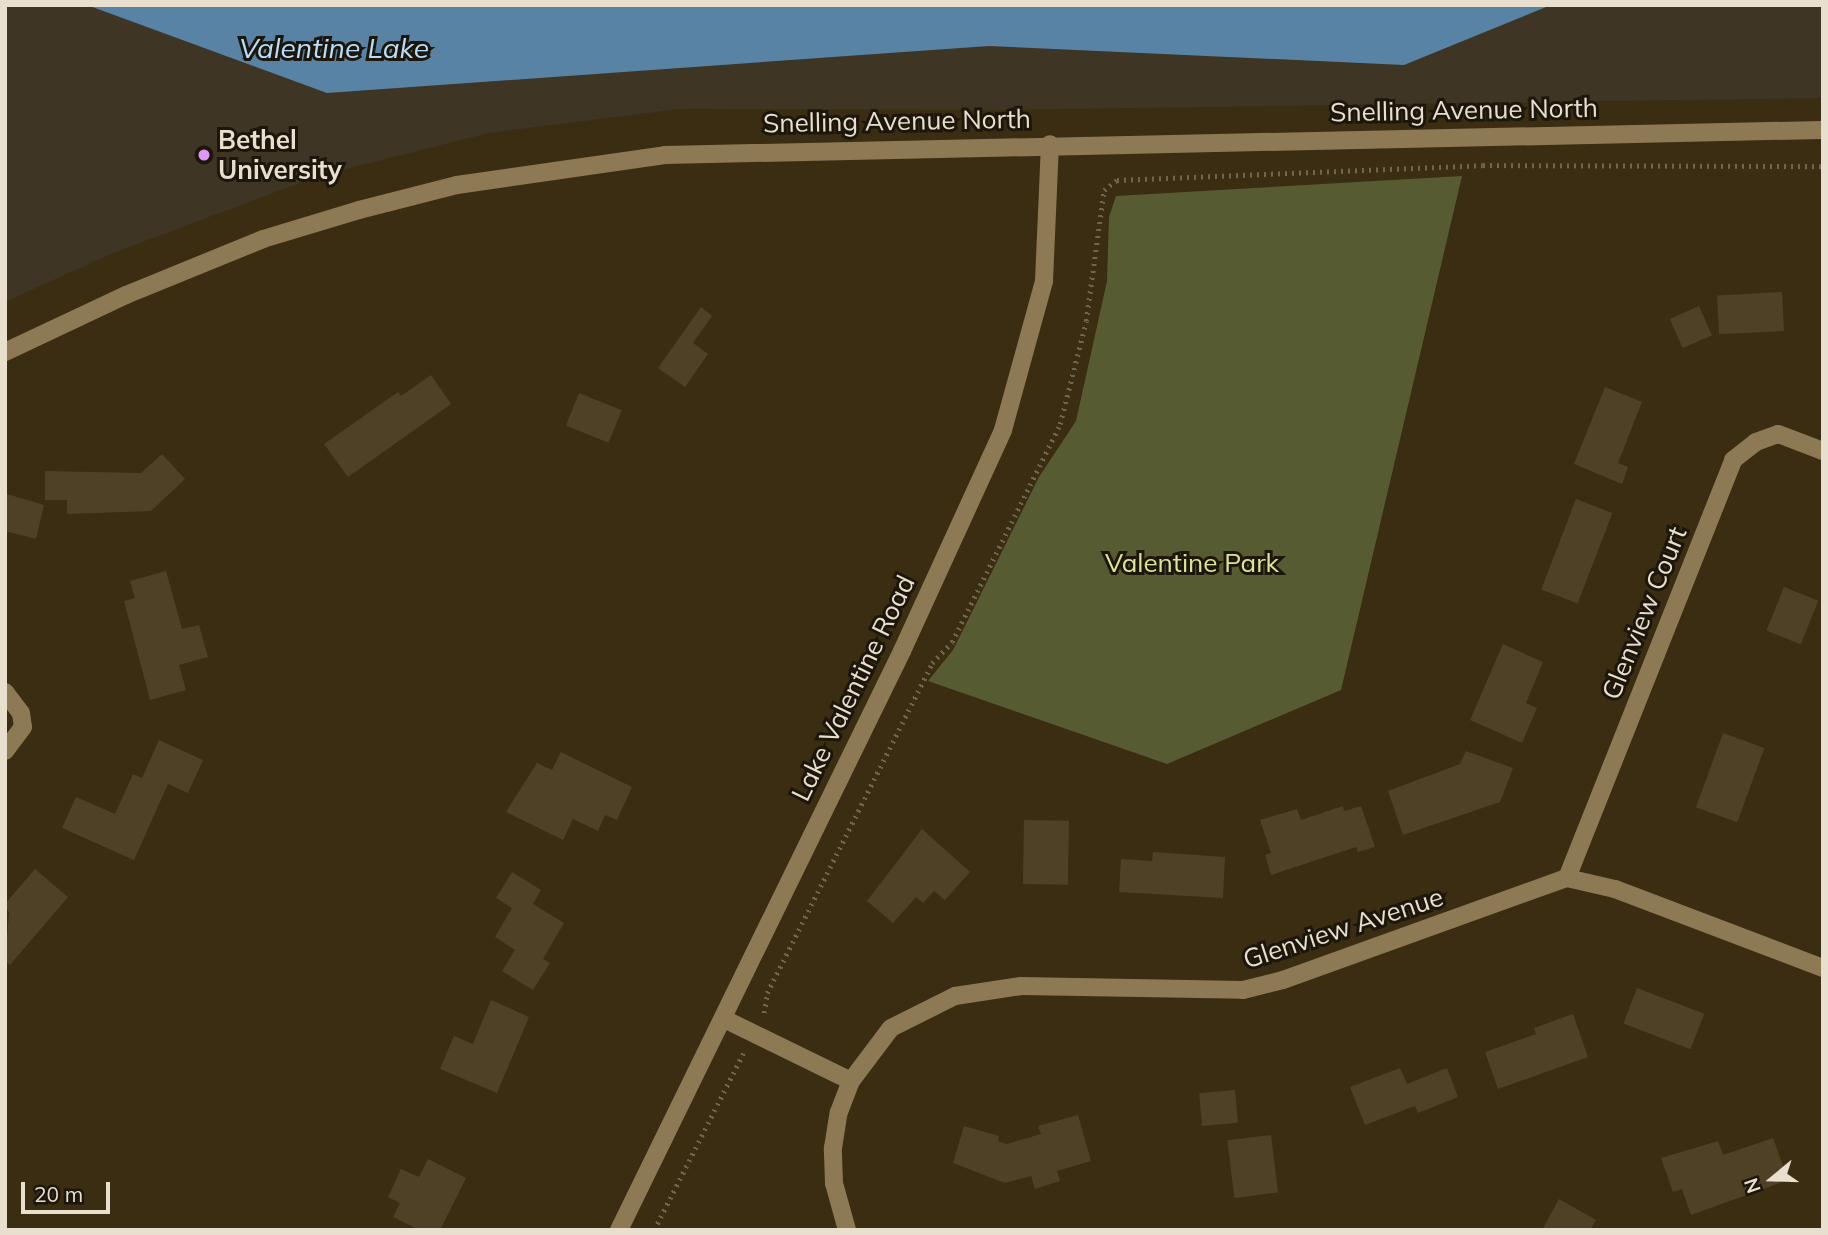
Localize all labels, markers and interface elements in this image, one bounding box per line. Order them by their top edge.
water label: Valentine Lake [239,31,429,65]
street label: Snelling Avenue North [1330,92,1598,128]
street label: Snelling Avenue North [763,103,1031,139]
place label: Bethel University [218,124,342,186]
marker: Bethel University [196,147,212,163]
street label: Glenview Court [1595,522,1693,704]
park label: Valentine Park [1105,547,1279,579]
street label: Lake Valentine Road [785,570,921,806]
street label: Glenview Avenue [1239,881,1447,975]
north arrow [1737,1144,1807,1214]
scale bar [24,1168,114,1212]
text: N [1738,1175,1766,1197]
text: 20 m [34,1181,83,1207]

